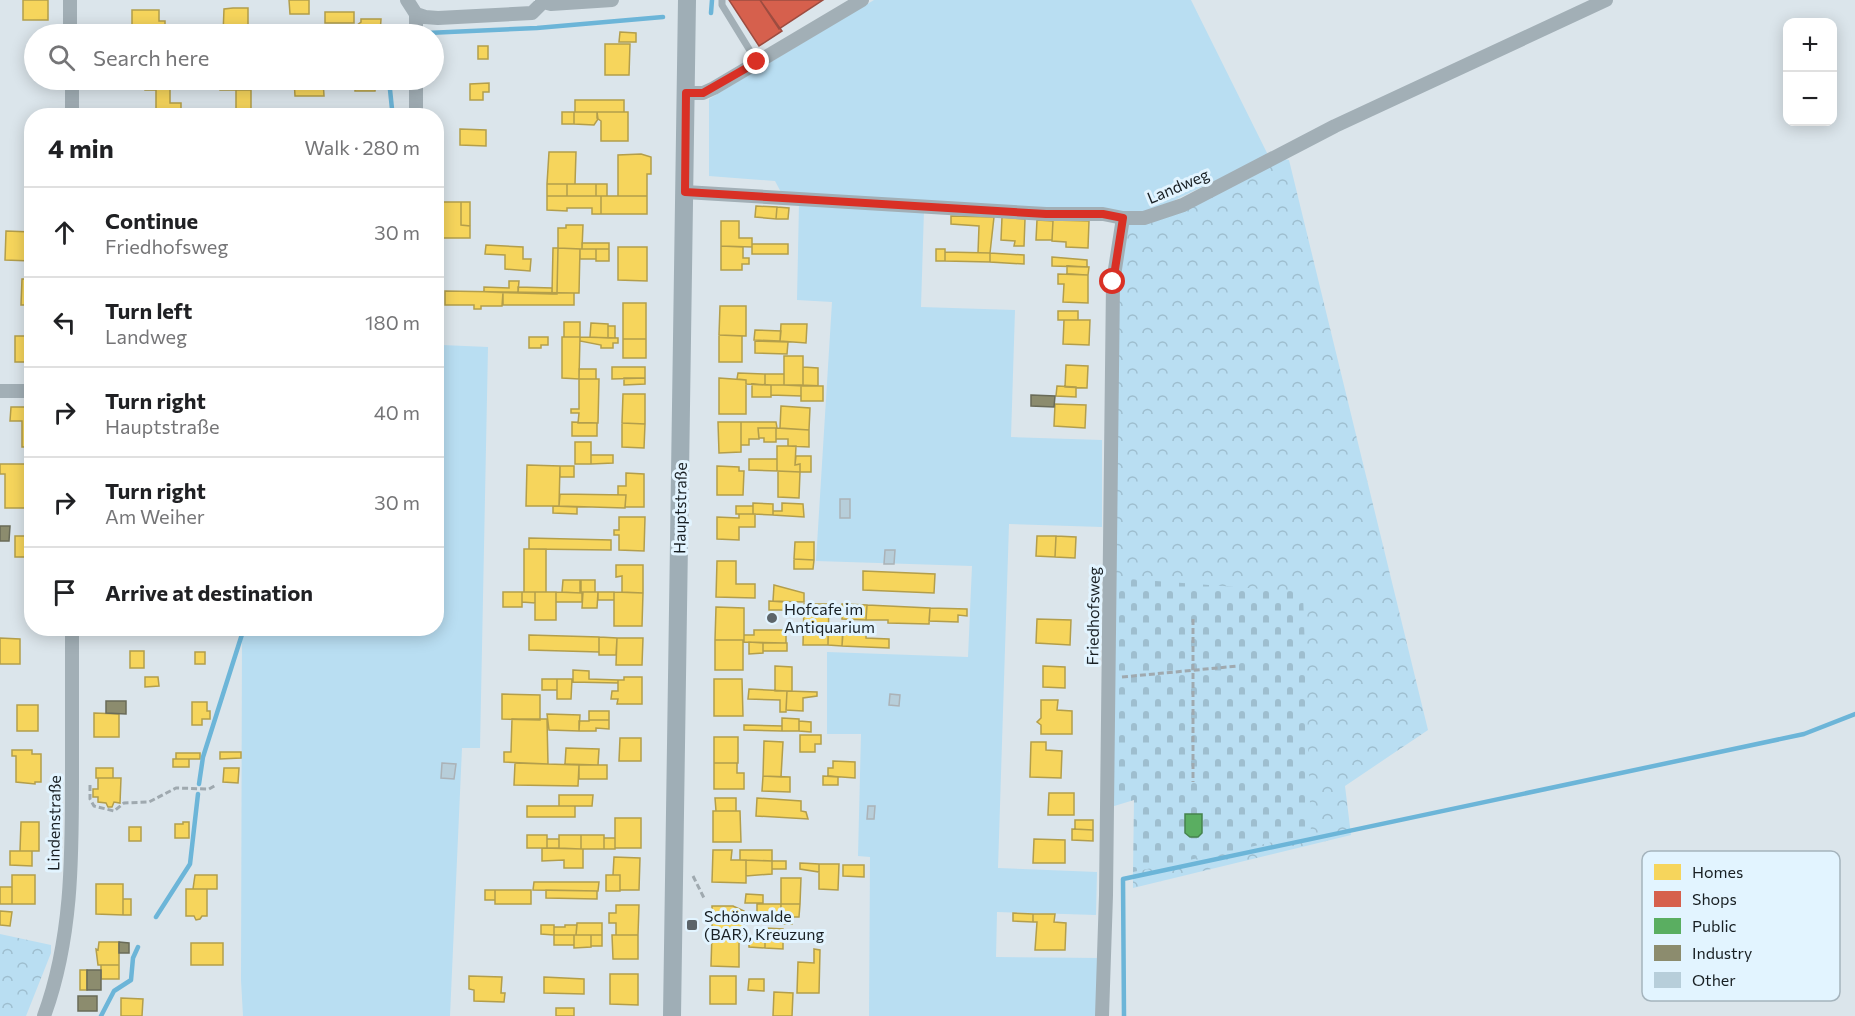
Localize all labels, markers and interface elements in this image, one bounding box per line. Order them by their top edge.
map controls [1783,18,1837,126]
button: + [1783,18,1837,72]
search box [24,24,444,90]
icon: search [45,41,78,74]
text: Search here [93,44,209,71]
route end [743,48,769,74]
button: − [1783,72,1837,126]
text: 4 min [48,132,114,163]
text: Walk · 280 m [304,135,420,159]
street label: Landweg [1144,164,1212,207]
text: Continue [105,207,198,234]
icon: ahead [48,216,81,249]
text: 30 m [374,220,420,244]
text: Friedhofsweg [105,234,228,258]
route start [1099,268,1125,294]
text: Turn left [105,297,192,324]
icon: left [48,306,81,339]
text: 180 m [365,310,420,334]
text: Landweg [105,324,187,348]
text: Turn right [105,387,206,414]
icon: right [48,396,81,429]
text: 40 m [374,400,420,424]
text: Hauptstraße [105,414,220,438]
street label: Hauptstraße [669,462,690,554]
text: Turn right [105,477,206,504]
icon: right [48,486,81,519]
text: 30 m [374,490,420,514]
text: Am Weiher [105,504,205,528]
street label: Friedhofsweg [1082,566,1103,665]
icon: arrive [48,576,81,609]
text: Arrive at destination [105,579,313,606]
place label: Hofcafe im Antiquarium [784,599,875,636]
marker: Hofcafe im Antiquarium [765,611,779,625]
street label: Lindenstraße [43,775,64,871]
legend [1642,851,1840,1001]
text: Homes [1692,862,1743,881]
text: Shops [1692,889,1737,908]
place label: Schönwalde (BAR), Kreuzung [704,906,824,943]
text: Public [1692,916,1737,935]
marker: Schönwalde (BAR), Kreuzung [685,918,699,932]
text: Industry [1692,943,1752,962]
text: Other [1692,970,1736,989]

